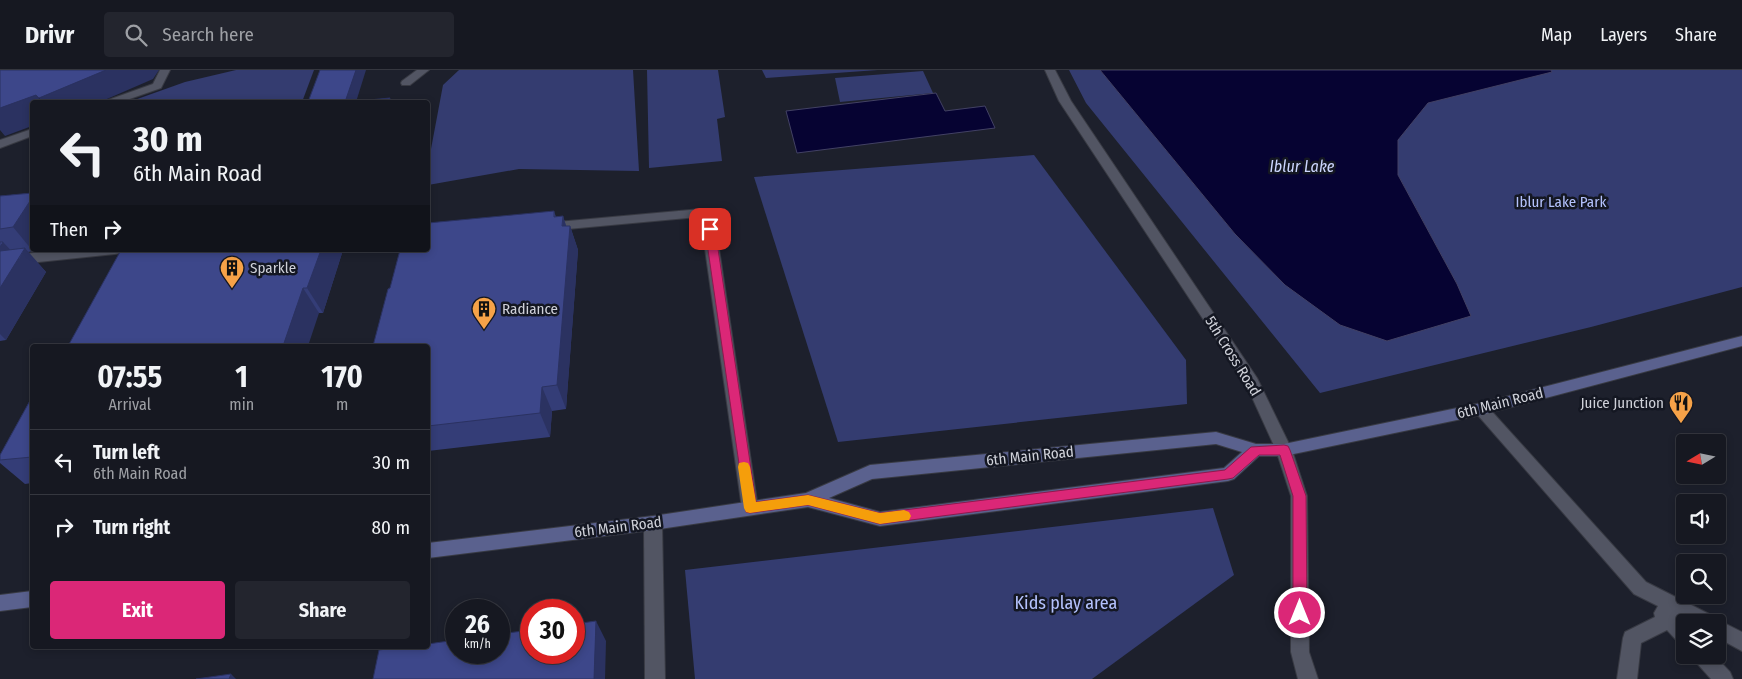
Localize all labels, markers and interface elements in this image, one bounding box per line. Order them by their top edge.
search box [104,12,454,57]
text: Drivr [25,21,74,49]
icon: search [122,21,150,49]
text: Search here [162,23,254,46]
text: Map [1541,24,1572,46]
text: Layers [1600,24,1647,46]
text: Share [1675,24,1717,46]
text: 30 m [133,118,203,160]
icon: left [50,120,115,185]
water label: Iblur Lake [1270,157,1335,176]
text: 6th Main Road [133,160,262,187]
park label: Iblur Lake Park [1516,193,1606,211]
pin [689,208,731,250]
icon: right [98,215,126,243]
icon: arrive [696,215,724,243]
text: Then [50,218,88,241]
building icon: Sparkle [219,255,245,289]
place label: Sparkle [250,259,296,277]
building icon: Radiance [471,296,497,330]
place label: Radiance [502,300,558,318]
street label: 5th Cross Road [1201,313,1265,399]
text: 07:55 [97,359,162,395]
text: 1 [235,359,248,395]
text: 170 [321,359,363,395]
street label: 6th Main Road [1455,384,1545,422]
restaurant icon: Juice Junction [1668,390,1694,424]
place label: Juice Junction [1580,394,1664,412]
text: Arrival [108,395,151,414]
text: min [229,395,254,414]
text: m [336,395,348,414]
north arrow [1676,434,1726,484]
map controls [1676,434,1726,664]
text: Turn left [93,441,160,464]
street label: 6th Main Road [985,442,1075,470]
icon: left [50,448,78,476]
text: 30 m [372,451,410,474]
text: 6th Main Road [93,464,187,483]
button: sound [1676,494,1726,544]
icon: right [50,513,78,541]
street label: 6th Main Road [573,513,663,541]
text: Turn right [93,516,170,539]
text: 80 m [372,516,410,539]
button: search [1676,554,1726,604]
button: Exit [50,581,225,639]
button: Share [235,581,410,639]
position arrow [1273,586,1325,638]
park label: Kids play area [1015,592,1118,614]
speed limit sign: 30 [520,599,585,664]
text: 26 [465,610,490,640]
button: layers [1676,614,1726,664]
text: km/h [464,637,491,651]

